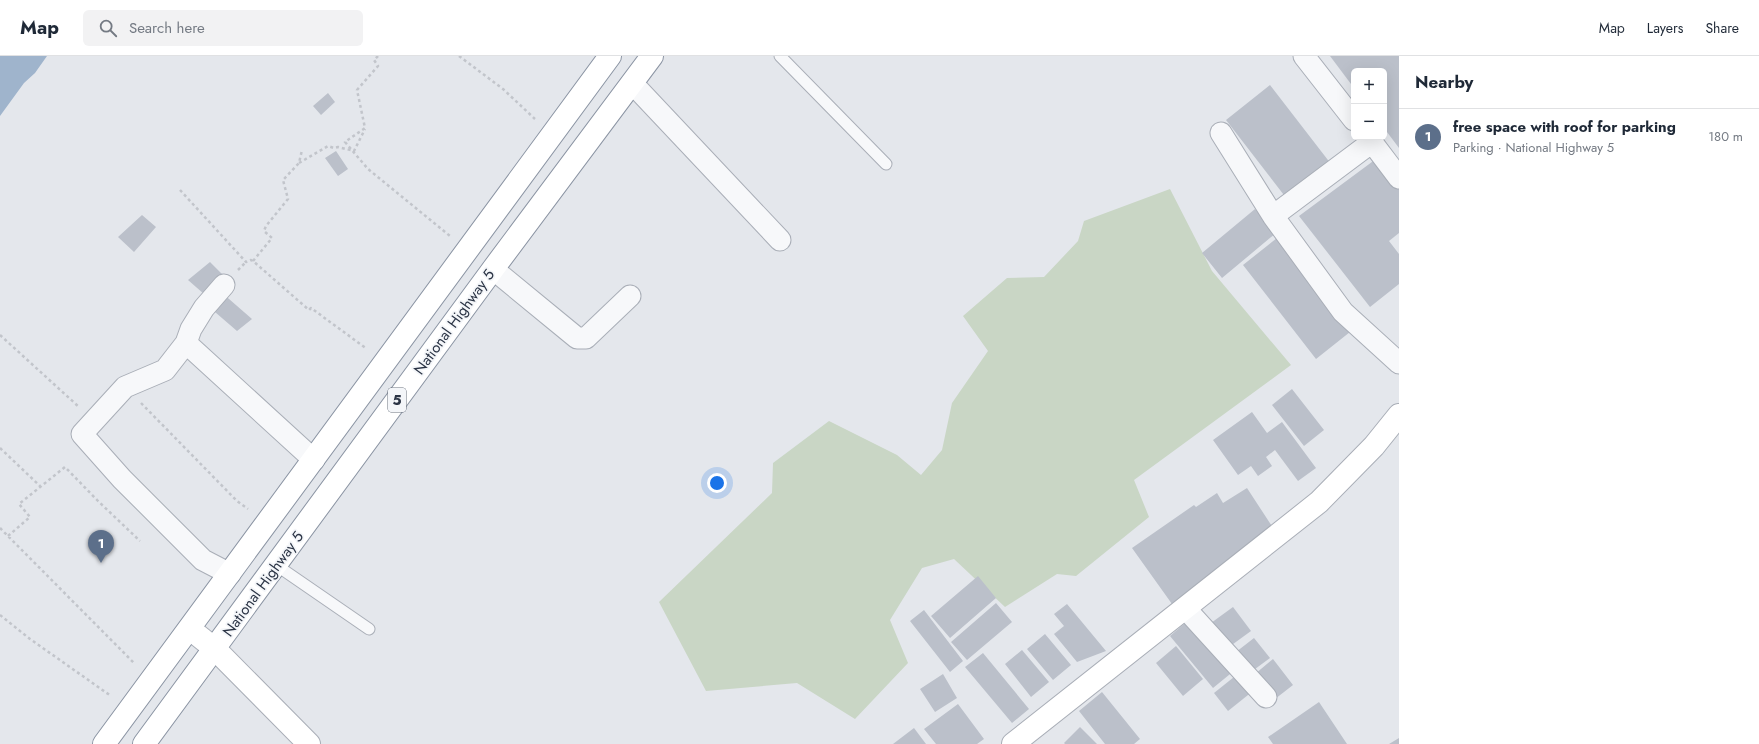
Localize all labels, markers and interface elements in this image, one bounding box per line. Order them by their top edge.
search box [83,10,363,46]
text: Map [20,14,59,41]
icon: search [97,17,119,39]
text: Search here [129,17,205,39]
text: Map [1599,18,1625,38]
text: Layers [1647,18,1683,38]
text: Share [1705,18,1739,38]
map controls [1351,68,1387,140]
button: + [1351,68,1387,104]
text: Nearby [1415,70,1473,94]
button: − [1351,104,1387,140]
text: free space with roof for parking [1453,116,1676,138]
text: 1 [1425,127,1431,146]
text: 180 m [1708,127,1743,146]
text: Parking · National Highway 5 [1453,138,1614,157]
street label: National Highway 5 [408,265,500,379]
road number: 5 [388,388,406,412]
your location [707,473,727,493]
street label: National Highway 5 [217,527,309,641]
pin: 1 [88,530,114,563]

